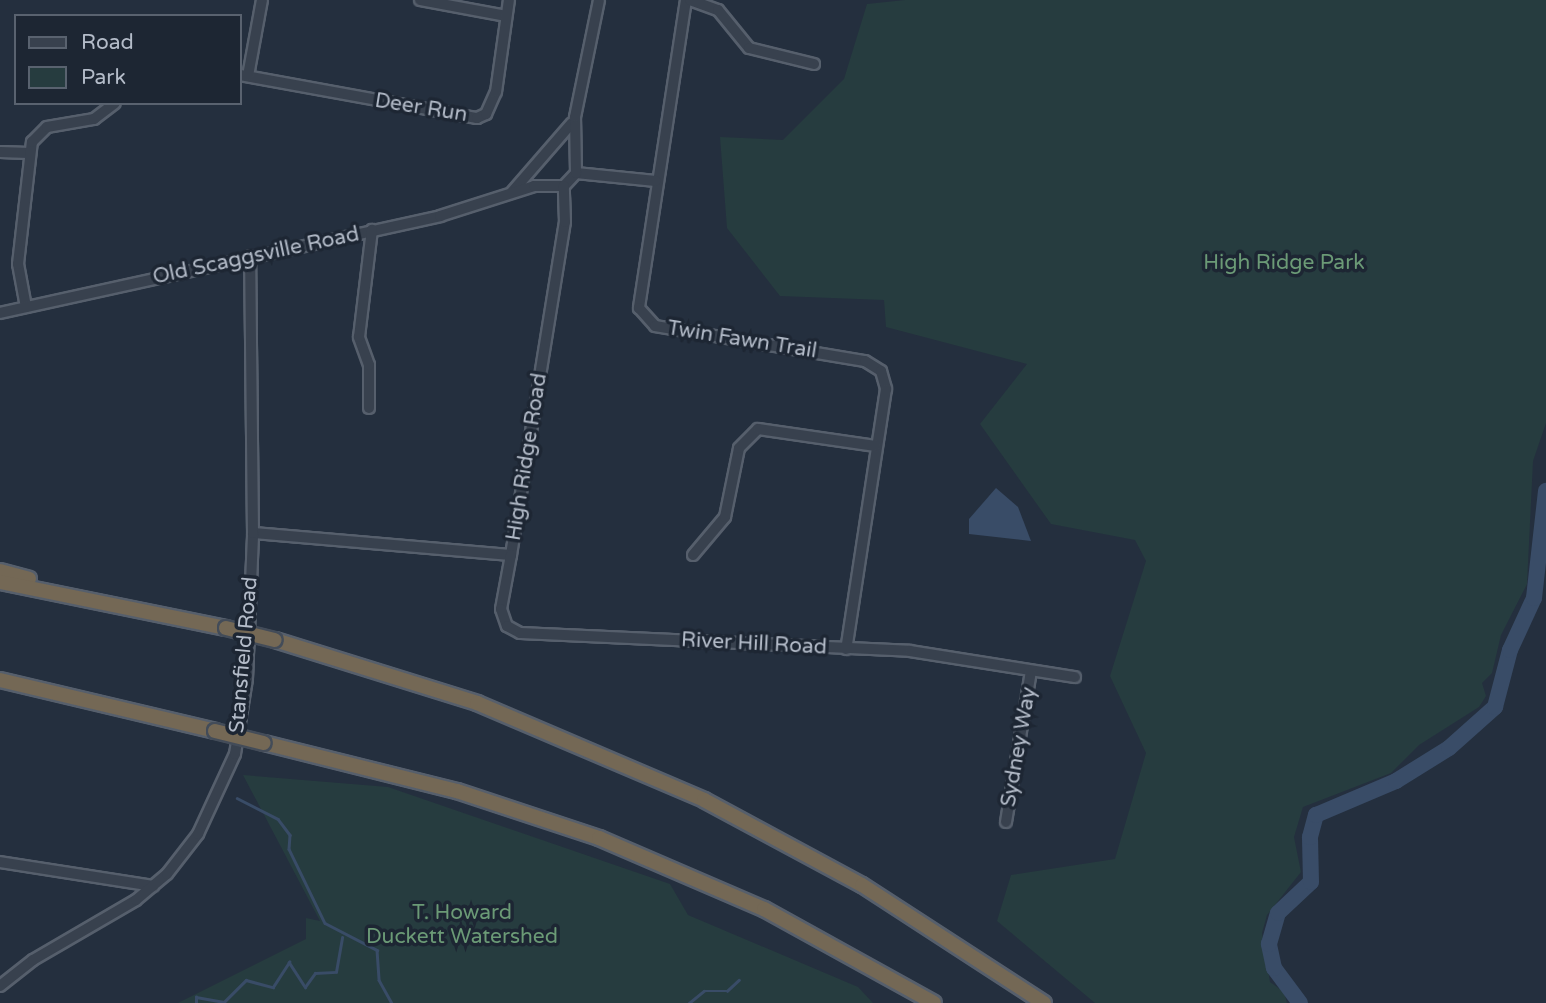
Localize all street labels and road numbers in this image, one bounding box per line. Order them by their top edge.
street label: Deer Run [373,88,469,128]
street label: Old Scaggsville Road [151,222,361,290]
street label: Twin Fawn Trail [666,316,818,364]
street label: High Ridge Road [501,371,553,543]
street label: Stansfield Road [225,576,263,734]
street label: River Hill Road [680,628,828,660]
street label: Sydney Way [996,685,1042,809]

